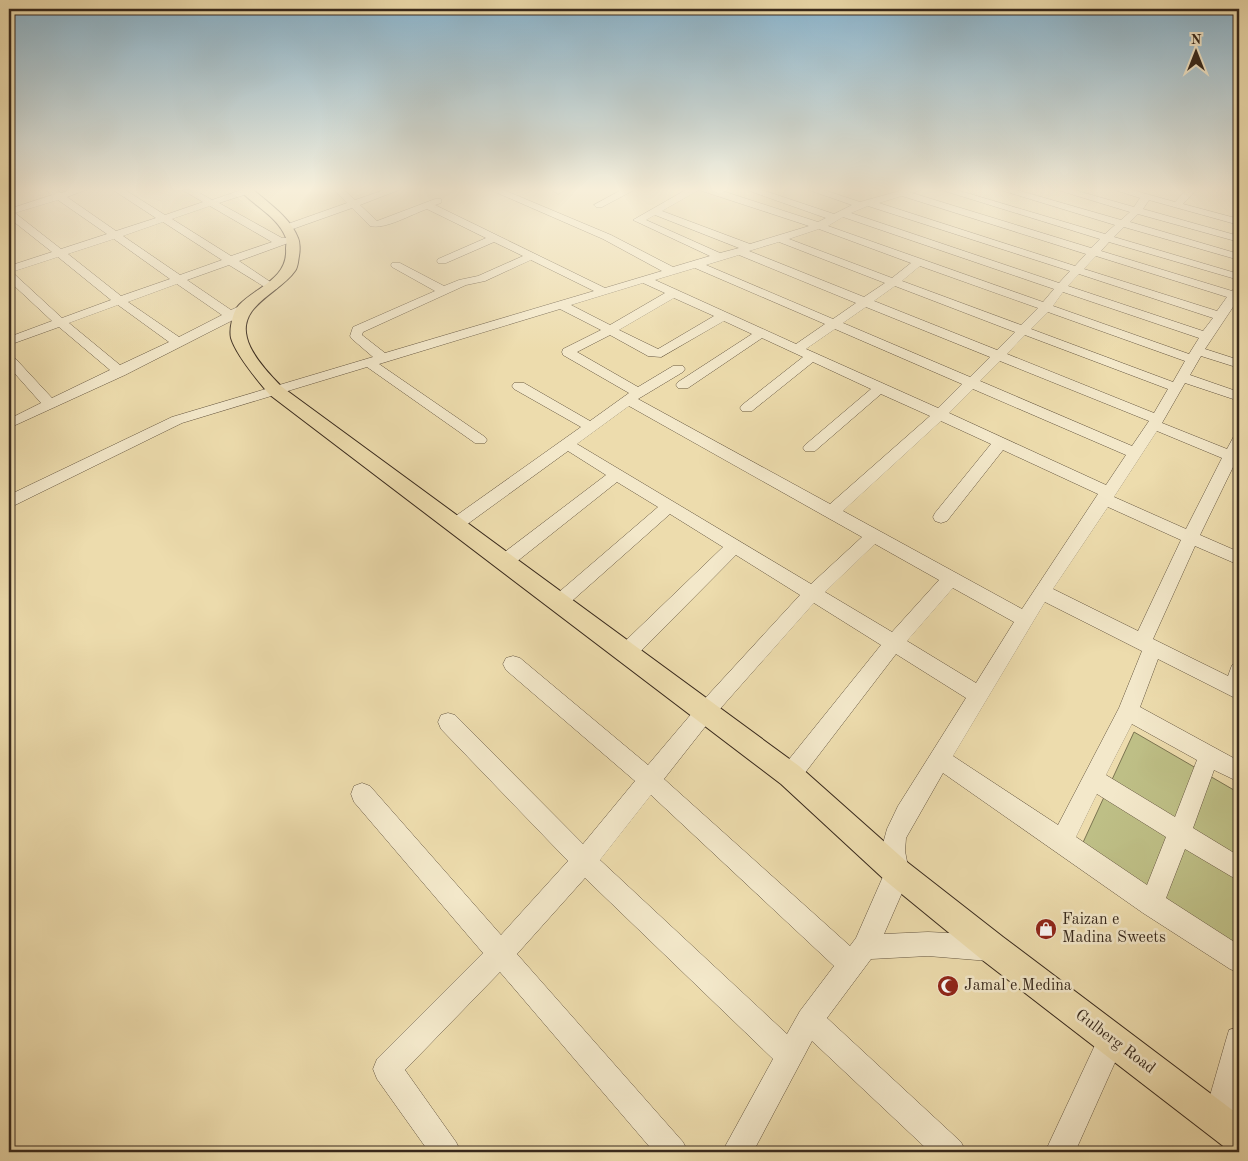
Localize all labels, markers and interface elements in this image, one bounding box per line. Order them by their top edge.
north arrow [1170,28,1220,78]
text: N [1191,33,1202,47]
place label: Faizan e Madina Sweets [1062,912,1166,946]
shop icon: Faizan e Madina Sweets [1034,917,1058,941]
mosque icon: Jamal e Medina [936,974,960,998]
place label: Jamal e Medina [964,978,1072,994]
street label: Gulberg Road [1072,1007,1158,1077]

